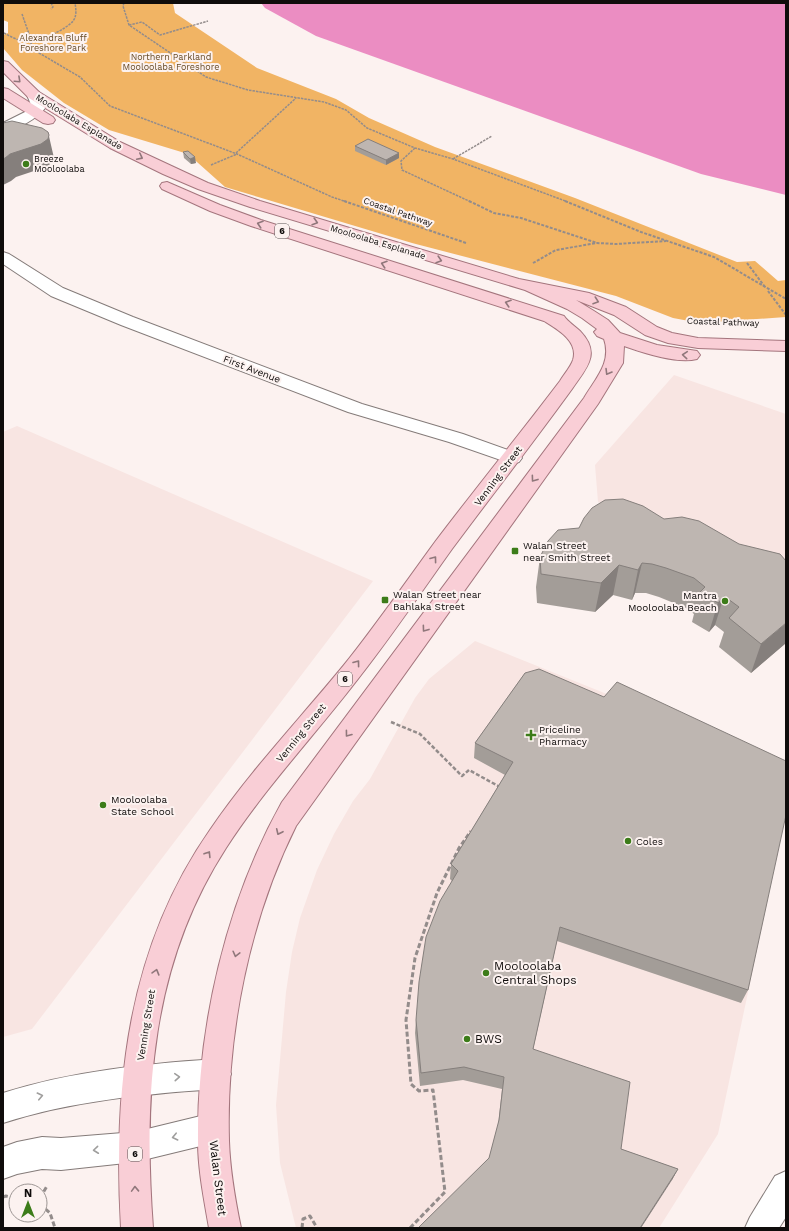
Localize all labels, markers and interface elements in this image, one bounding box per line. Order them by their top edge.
park label: Alexandra Bluff Foreshore Park [19,33,87,53]
park label: Northern Parkland Mooloolaba Foreshore [123,52,219,72]
one-way arrow [13,75,21,83]
street label: Mooloolaba Esplanade [34,92,124,152]
one-way arrow [135,152,143,160]
place label: Breeze Mooloolaba [34,154,85,174]
marker: Breeze Mooloolaba [21,159,31,169]
street label: Coastal Pathway [362,195,434,229]
one-way arrow [311,217,318,226]
one-way arrow [257,221,264,229]
street label: Mooloolaba Esplanade [329,223,427,261]
road number: 6 [275,224,289,238]
one-way arrow [435,255,442,264]
one-way arrow [381,260,388,269]
one-way arrow [592,297,599,305]
one-way arrow [505,299,512,308]
street label: Coastal Pathway [687,316,760,328]
one-way arrow [682,350,688,359]
street label: First Avenue [222,353,282,385]
one-way arrow [606,368,613,375]
street label: Venning Street [472,443,524,508]
one-way arrow [532,474,539,481]
place label: Walan Street near Smith Street [523,540,611,563]
marker: Walan Street near Smith Street [510,546,520,556]
one-way arrow [430,556,437,563]
place label: Walan Street near Bahlaka Street [393,589,481,612]
place label: Mantra Mooloolaba Beach [628,590,717,613]
marker: Walan Street near Bahlaka Street [380,595,390,605]
marker: Mantra Mooloolaba Beach [720,596,730,606]
one-way arrow [422,625,429,632]
one-way arrow [352,661,359,668]
road number: 6 [338,672,352,686]
street label: Venning Street [274,701,328,764]
place label: Priceline Pharmacy [539,724,588,747]
one-way arrow [346,729,353,736]
marker: Priceline Pharmacy [526,730,536,740]
place label: Mooloolaba State School [111,794,174,817]
marker: Mooloolaba State School [98,800,108,810]
one-way arrow [276,827,284,835]
marker: Coles [623,836,633,846]
place label: Coles [636,836,663,847]
one-way arrow [204,851,211,858]
one-way arrow [233,951,241,957]
place label: Mooloolaba Central Shops [494,959,577,987]
marker: Mooloolaba Central Shops [481,968,491,978]
one-way arrow [151,969,160,976]
street label: Venning Street [135,988,157,1061]
place label: BWS [475,1032,502,1046]
marker: BWS [462,1034,472,1044]
one-way arrow [174,1072,180,1081]
one-way arrow [37,1093,43,1101]
one-way arrow [172,1133,178,1141]
street label: Walan Street [206,1139,230,1217]
one-way arrow [93,1146,99,1155]
road number: 6 [128,1147,142,1161]
north arrow [8,1183,48,1223]
one-way arrow [131,1186,139,1192]
text: N [24,1187,32,1200]

